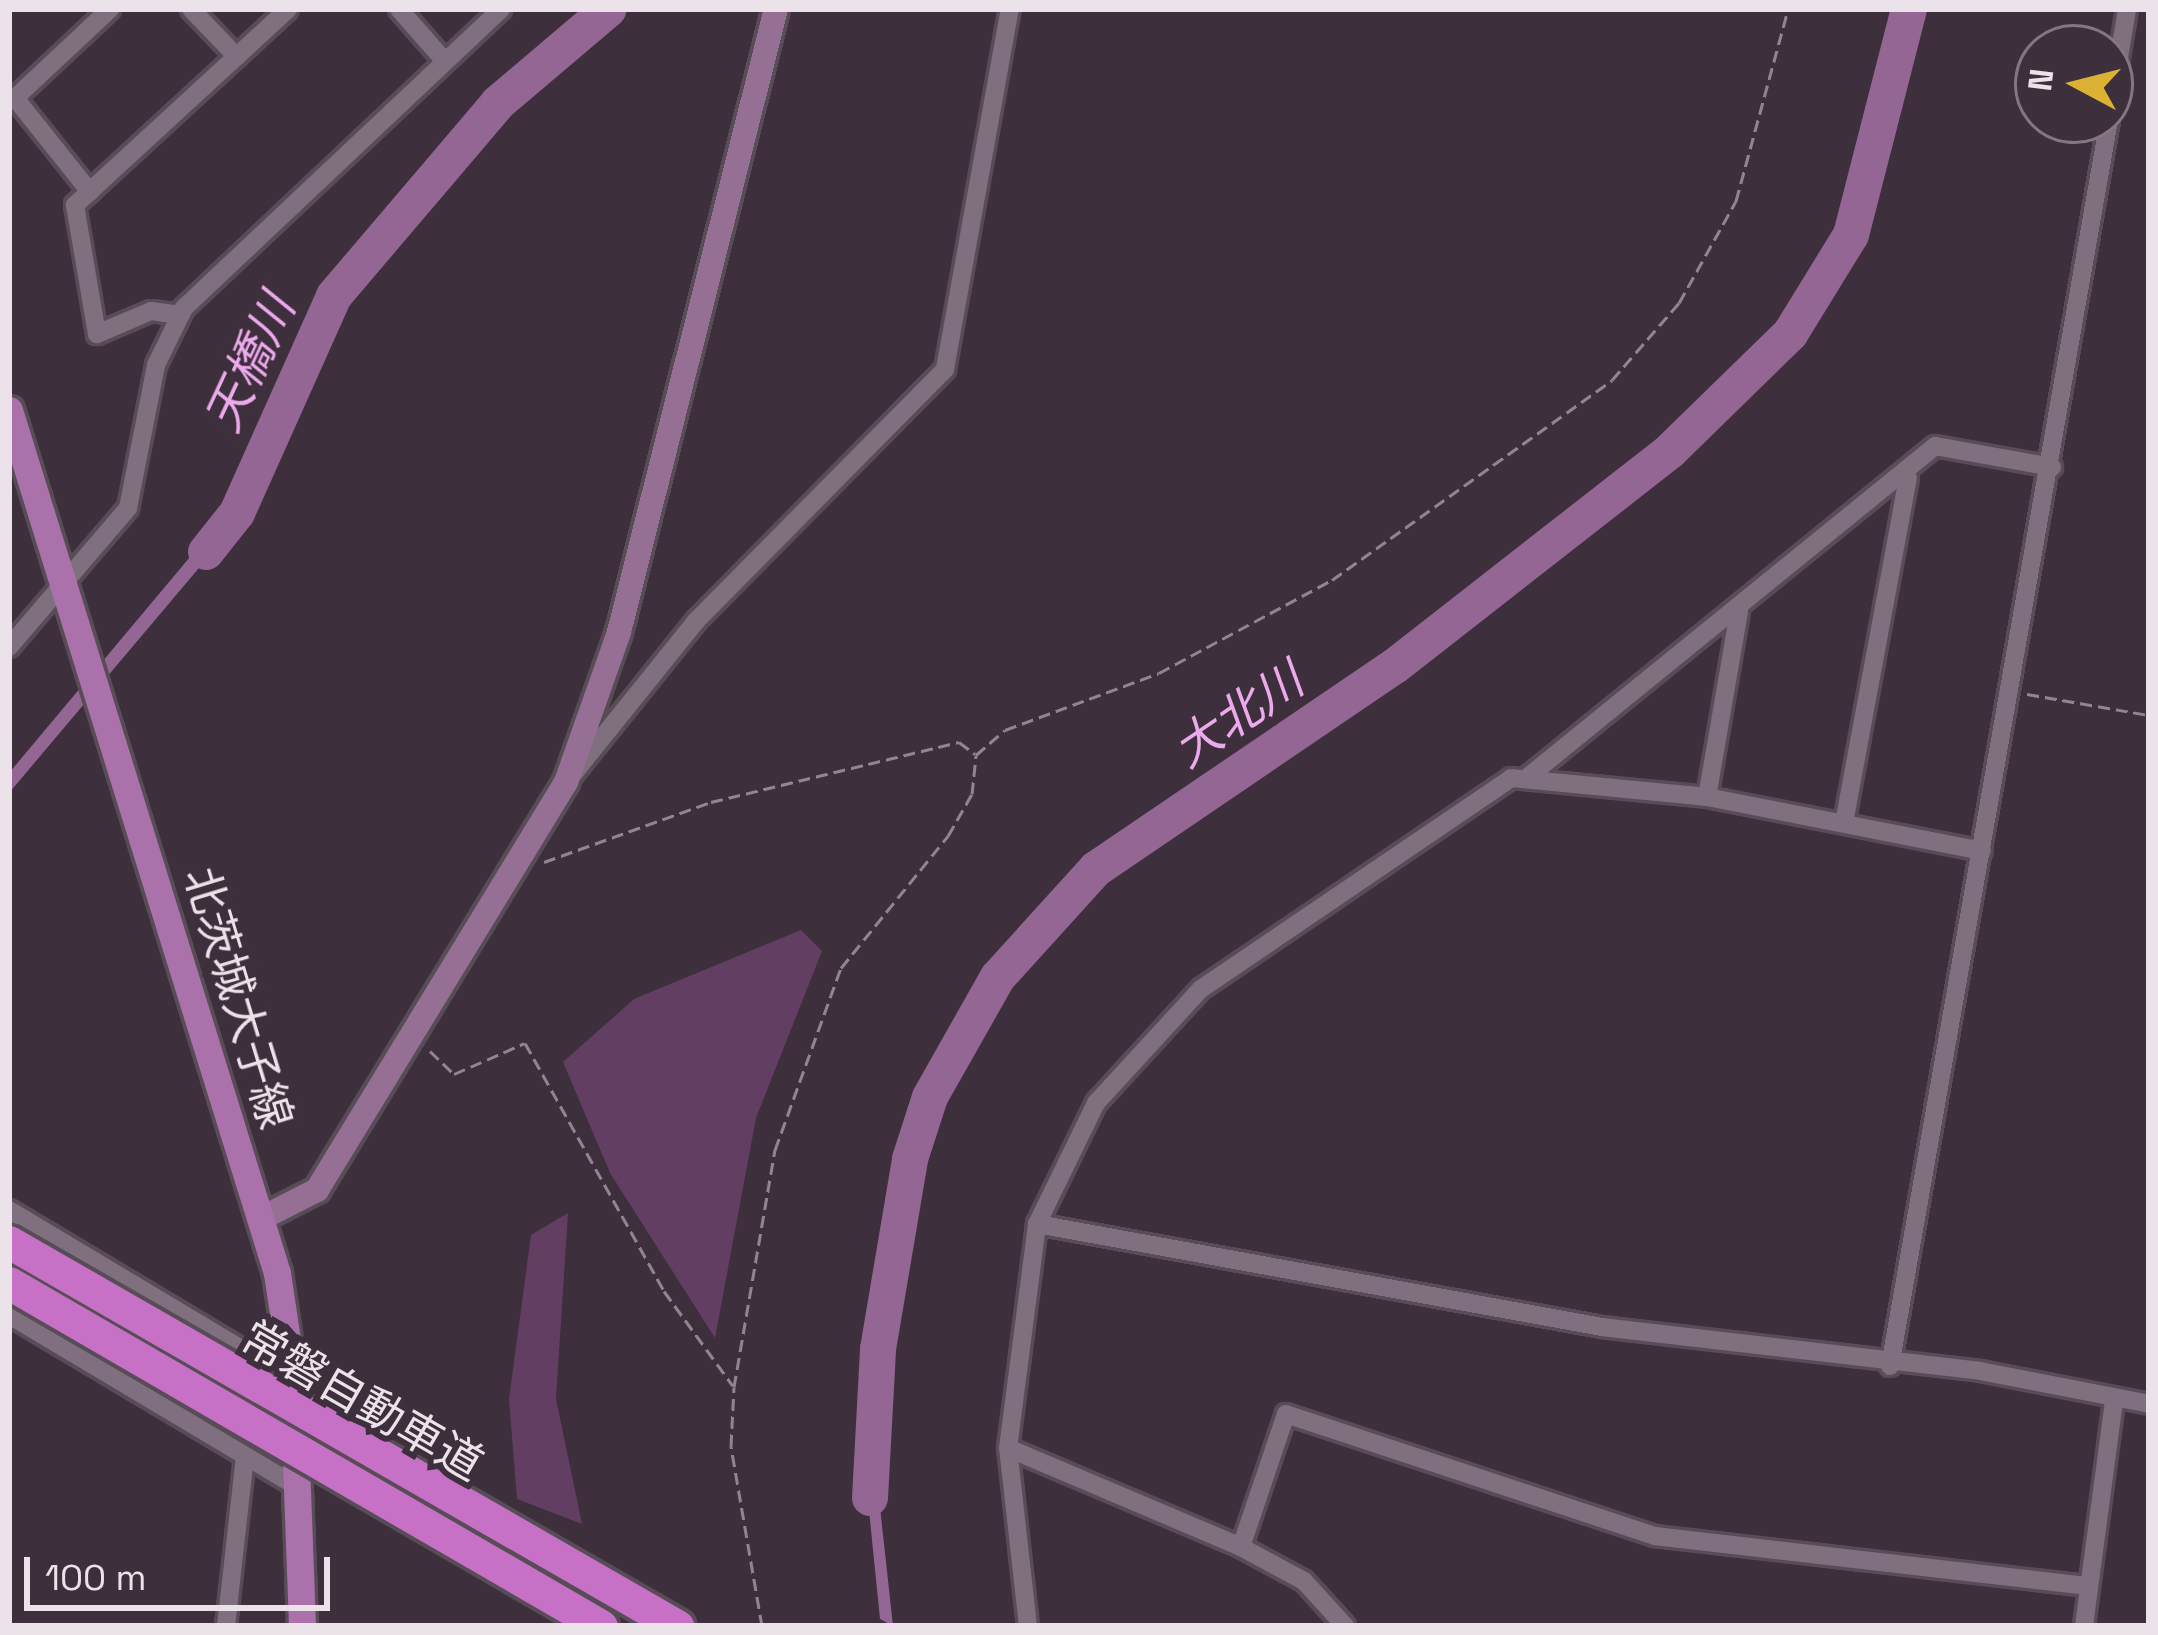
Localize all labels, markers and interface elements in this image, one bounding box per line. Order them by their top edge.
north arrow [2014,24,2134,144]
text: N [2019,66,2063,94]
water label: 天橋川 [193,286,307,440]
water label: 大北川 [1162,651,1314,779]
street label: 北茨城大子線 [173,861,303,1135]
street label: 常磐自動車道 [232,1310,492,1492]
scale bar [30,1533,336,1607]
text: 100 m [45,1555,146,1601]

